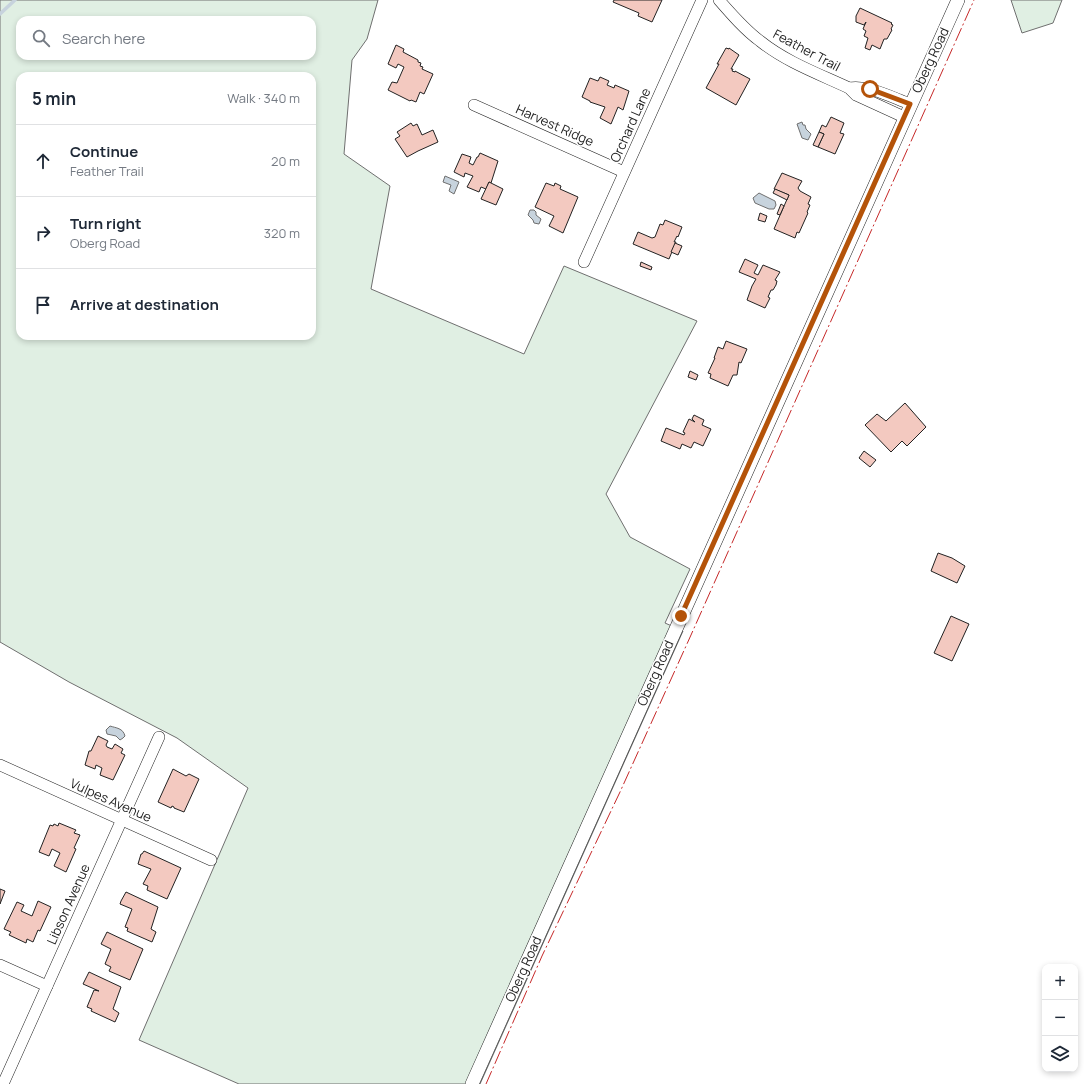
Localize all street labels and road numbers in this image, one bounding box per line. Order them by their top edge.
street label: Oberg Road [907,24,953,96]
street label: Feather Trail [770,25,844,75]
street label: Orchard Lane [605,84,655,165]
street label: Harvest Ridge [513,100,597,150]
street label: Oberg Road [632,637,678,709]
street label: Vulpes Avenue [67,774,155,826]
street label: Libson Avenue [42,860,94,947]
street label: Oberg Road [500,933,546,1005]

